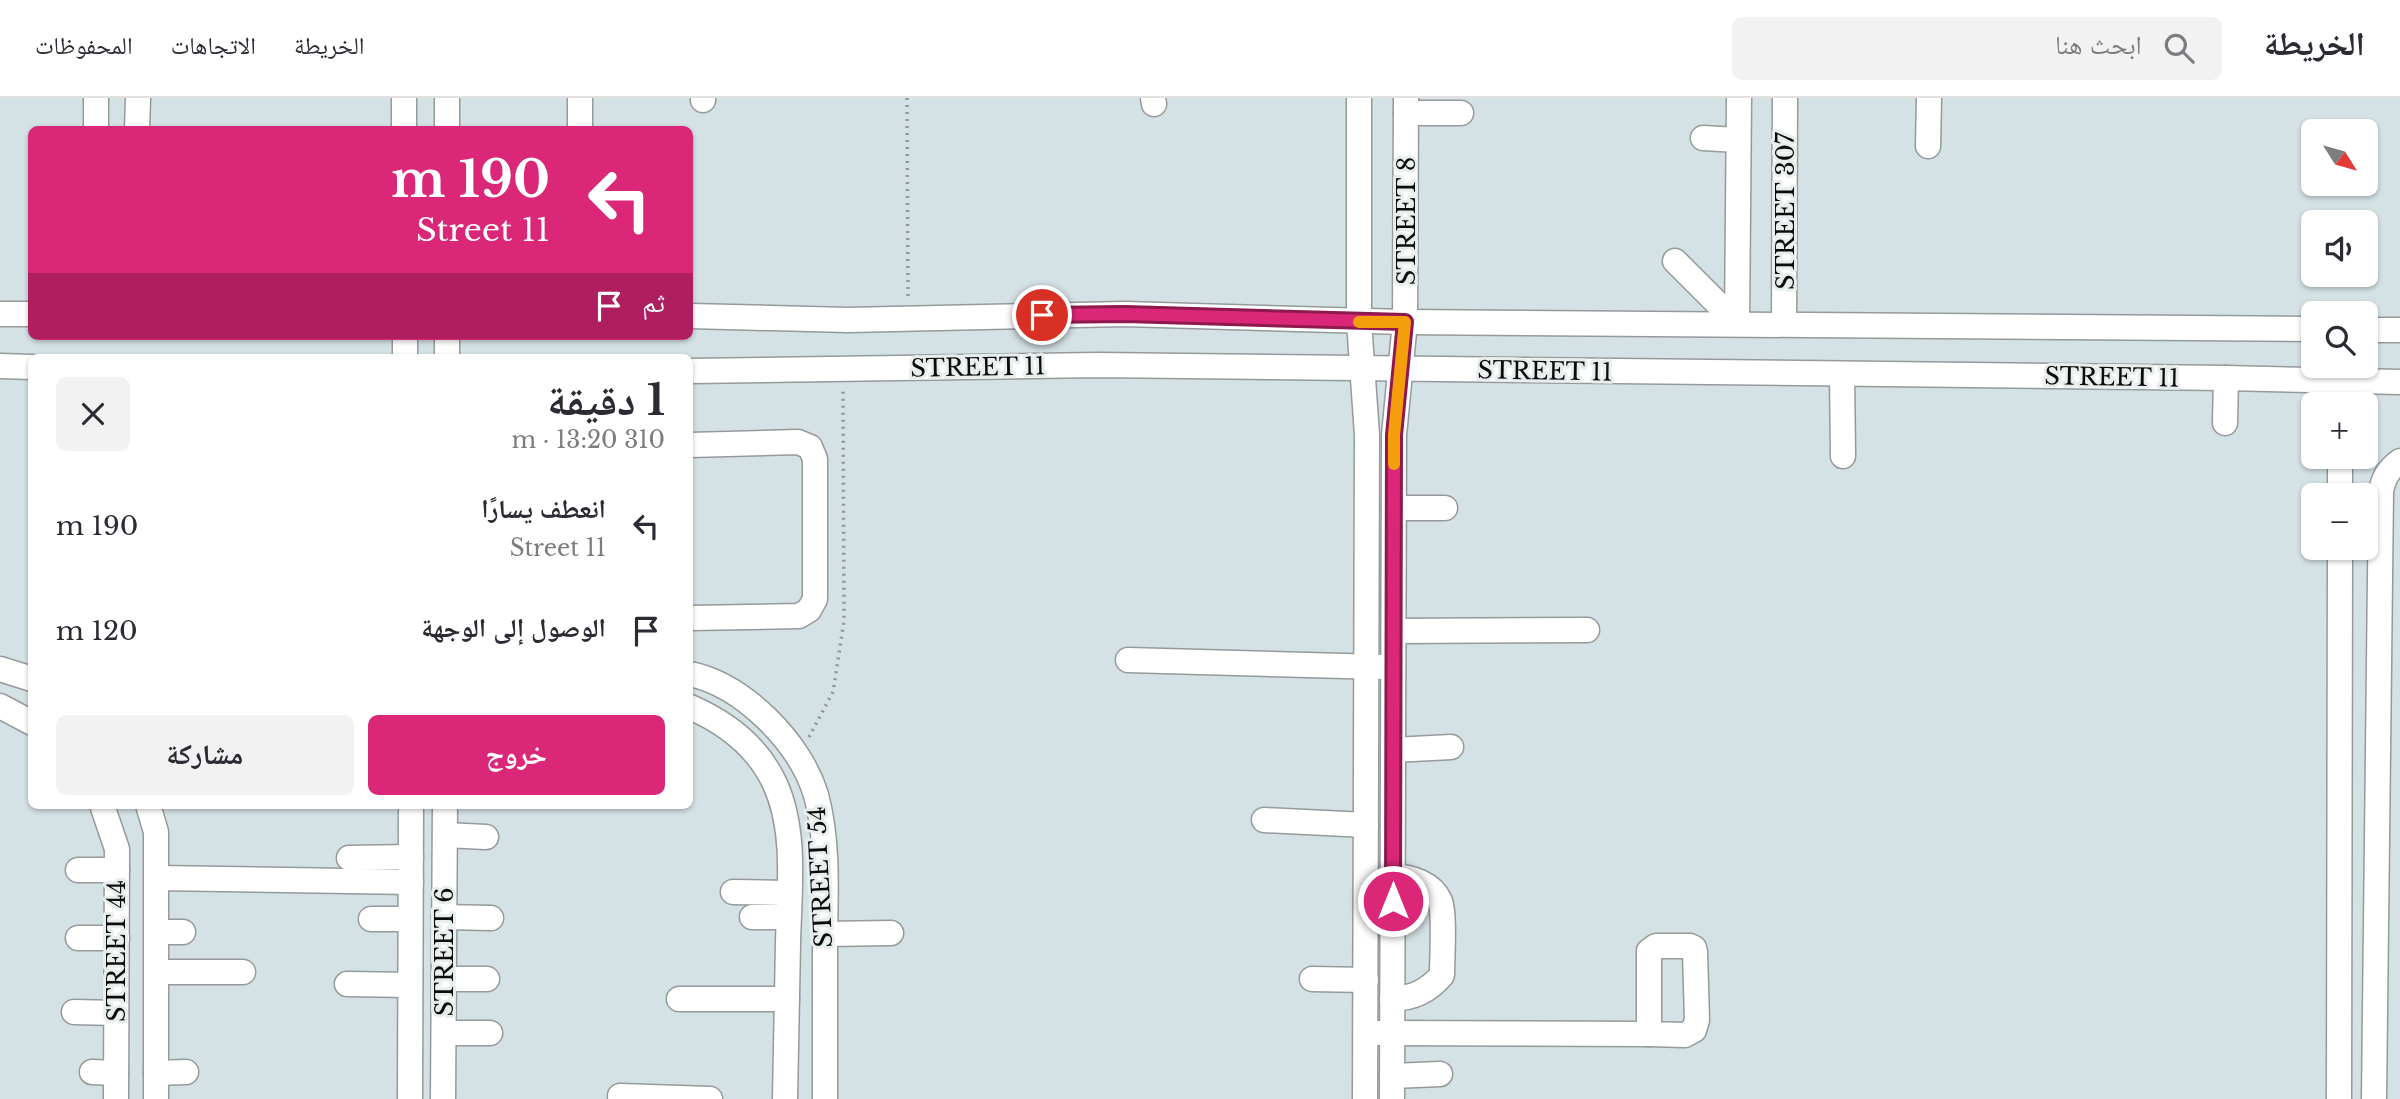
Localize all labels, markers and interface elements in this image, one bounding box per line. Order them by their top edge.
search box [1732,17,2222,80]
text: الخريطة [2264,23,2365,64]
text: ابحث هنا [2055,29,2142,61]
icon: search [2160,29,2198,67]
text: المحفوظات [35,31,133,60]
text: الاتجاهات [171,31,256,60]
text: الخريطة [294,31,365,60]
north arrow [2301,119,2378,196]
map controls [2301,119,2378,560]
street label: STREET 307 [1771,131,1800,290]
text: 190 m [391,149,550,210]
icon: left [574,154,665,245]
street label: STREET 8 [1392,157,1421,285]
text: Street 11 [416,210,550,250]
button: sound [2301,210,2378,287]
pin [1012,285,1072,345]
icon: arrive [590,287,628,325]
text: ثم [642,287,665,319]
icon: arrive [1023,296,1061,334]
button: search [2301,301,2378,378]
street label: STREET 11 [910,351,1046,383]
street label: STREET 11 [1477,355,1613,387]
street label: STREET 11 [2044,361,2180,393]
text: 1 دقيقة [547,374,665,426]
button: close [56,377,130,451]
button: + [2301,392,2378,469]
text: 310 m · 13:20 [512,426,665,454]
button: − [2301,483,2378,560]
text: انعطف يسارًا [481,493,606,525]
icon: left [627,507,665,545]
text: 190 m [56,510,138,542]
text: Street 11 [510,534,606,562]
text: الوصول إلى الوجهة [421,612,606,644]
icon: arrive [627,612,665,650]
text: 120 m [56,615,138,647]
button: مشاركة [56,715,354,795]
button: خروج [368,715,665,795]
street label: STREET 54 [802,806,838,948]
position arrow [1356,864,1430,938]
street label: STREET 44 [102,880,131,1022]
street label: STREET 6 [430,887,459,1017]

